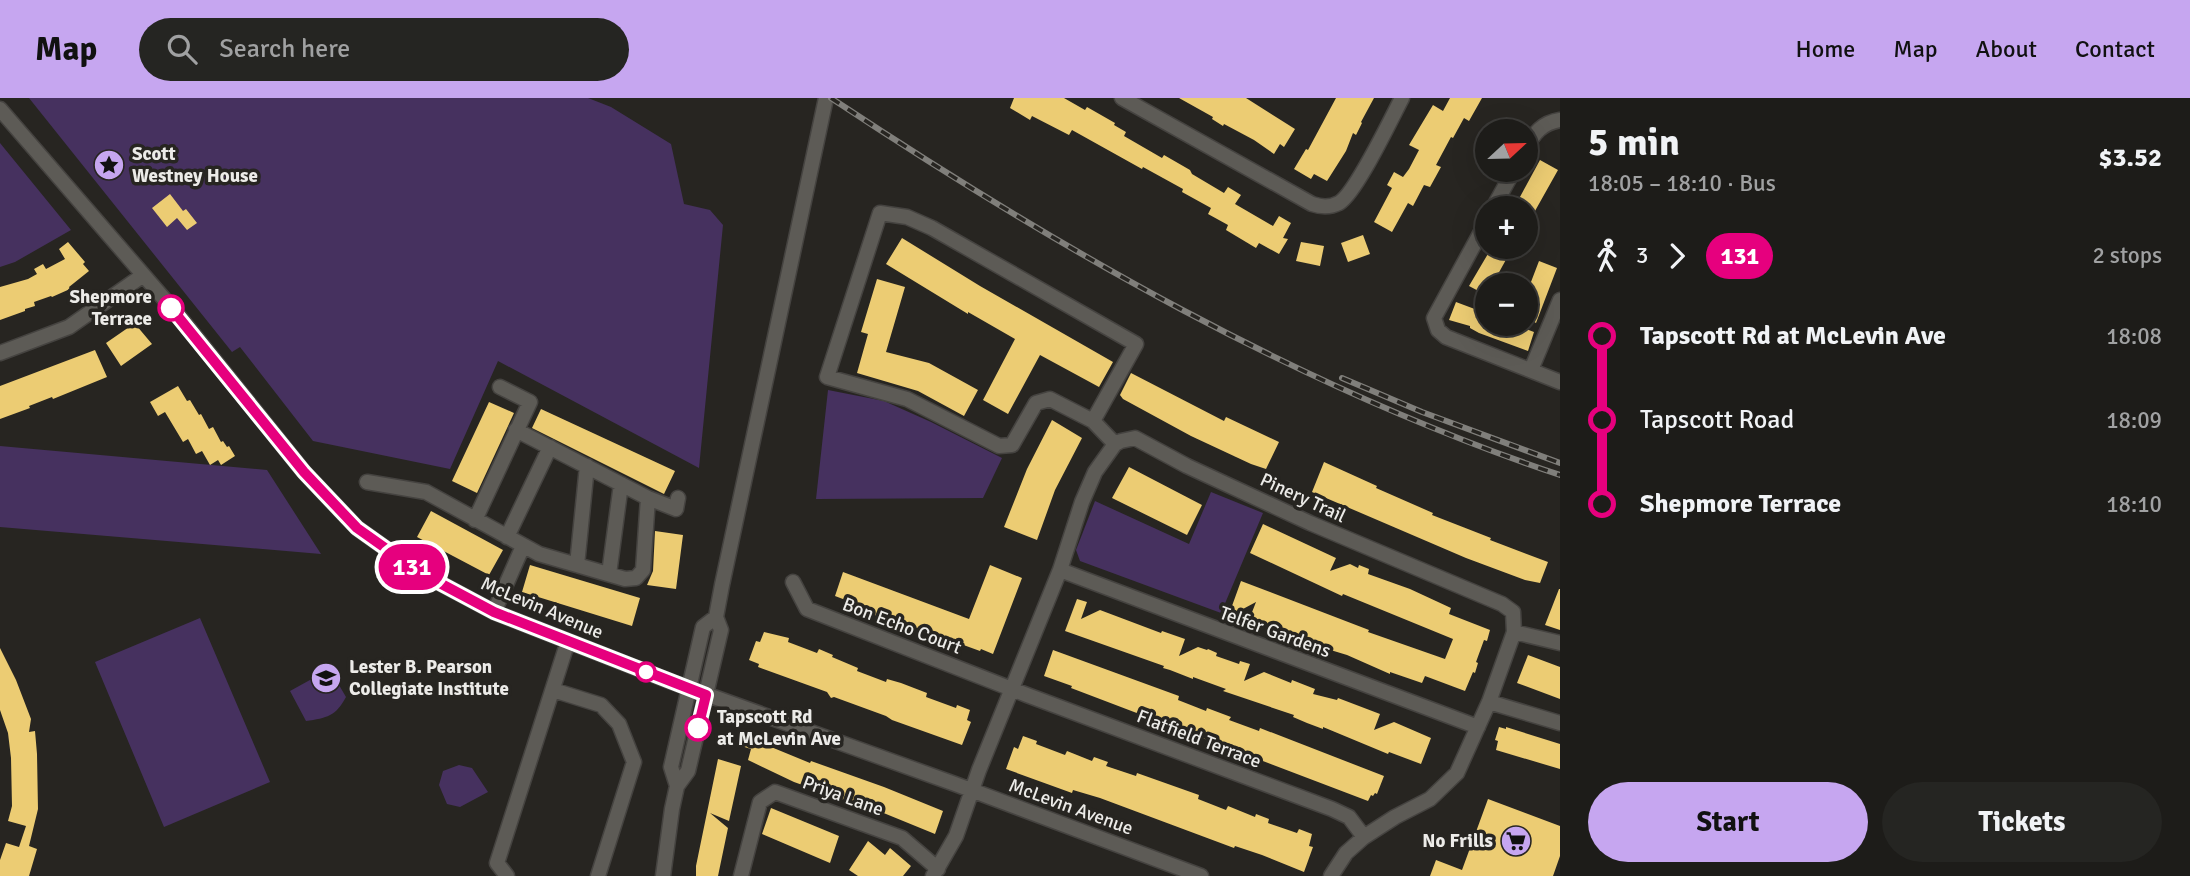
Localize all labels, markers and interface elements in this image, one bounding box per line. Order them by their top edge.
search box [139,18,629,81]
text: Map [35,29,97,70]
icon: search [163,30,201,68]
text: Search here [219,33,350,65]
text: Home [1795,34,1855,64]
text: Map [1893,34,1938,64]
text: About [1976,34,2037,64]
text: Contact [2075,34,2155,64]
north arrow [1475,119,1538,182]
map controls [1475,119,1538,336]
text: 5 min [1588,119,1680,166]
place label: Scott Westney House [132,142,258,188]
text: $3.52 [2098,142,2162,174]
place icon: Scott Westney House [92,148,126,182]
text: 18:05 – 18:10 · Bus [1588,169,1776,198]
button: + [1475,196,1538,259]
icon: walk [1588,237,1626,275]
icon: forward [1658,237,1696,275]
text: 3 [1636,241,1648,270]
text: 131 [1720,241,1759,271]
text: 2 stops [2092,241,2162,270]
button: − [1475,273,1538,336]
place label: Shepmore Terrace [69,285,152,331]
marker: Shepmore Terrace [158,295,184,321]
text: Tapscott Rd at McLevin Ave [1640,320,1946,352]
text: 18:08 [2106,322,2162,351]
text: Tapscott Road [1640,404,1794,436]
text: 18:09 [2106,406,2162,435]
street label: Pinery Trail [1256,468,1350,528]
text: Shepmore Terrace [1640,488,1841,520]
text: 18:10 [2106,490,2162,519]
line badge: 131 [372,544,452,590]
text: 131 [393,552,431,582]
street label: McLevin Avenue [477,571,607,645]
street label: Bon Echo Court [839,592,965,660]
street label: Telfer Gardens [1216,601,1334,663]
place label: Lester B. Pearson Collegiate Institute [349,655,509,701]
school or university icon: Lester B. Pearson Collegiate Institute [309,661,343,695]
unlabelled marker [636,662,656,682]
street label: Flatfield Terrace [1133,704,1265,774]
place label: Tapscott Rd at McLevin Ave [717,705,841,751]
marker: Tapscott Rd at McLevin Ave [685,715,711,741]
street label: Priya Lane [799,770,887,822]
street label: McLevin Avenue [1006,773,1136,841]
button: Start [1588,782,1868,862]
button: Tickets [1882,782,2162,862]
supermarket icon: No Frills [1499,824,1533,858]
place label: No Frills [1422,829,1493,853]

